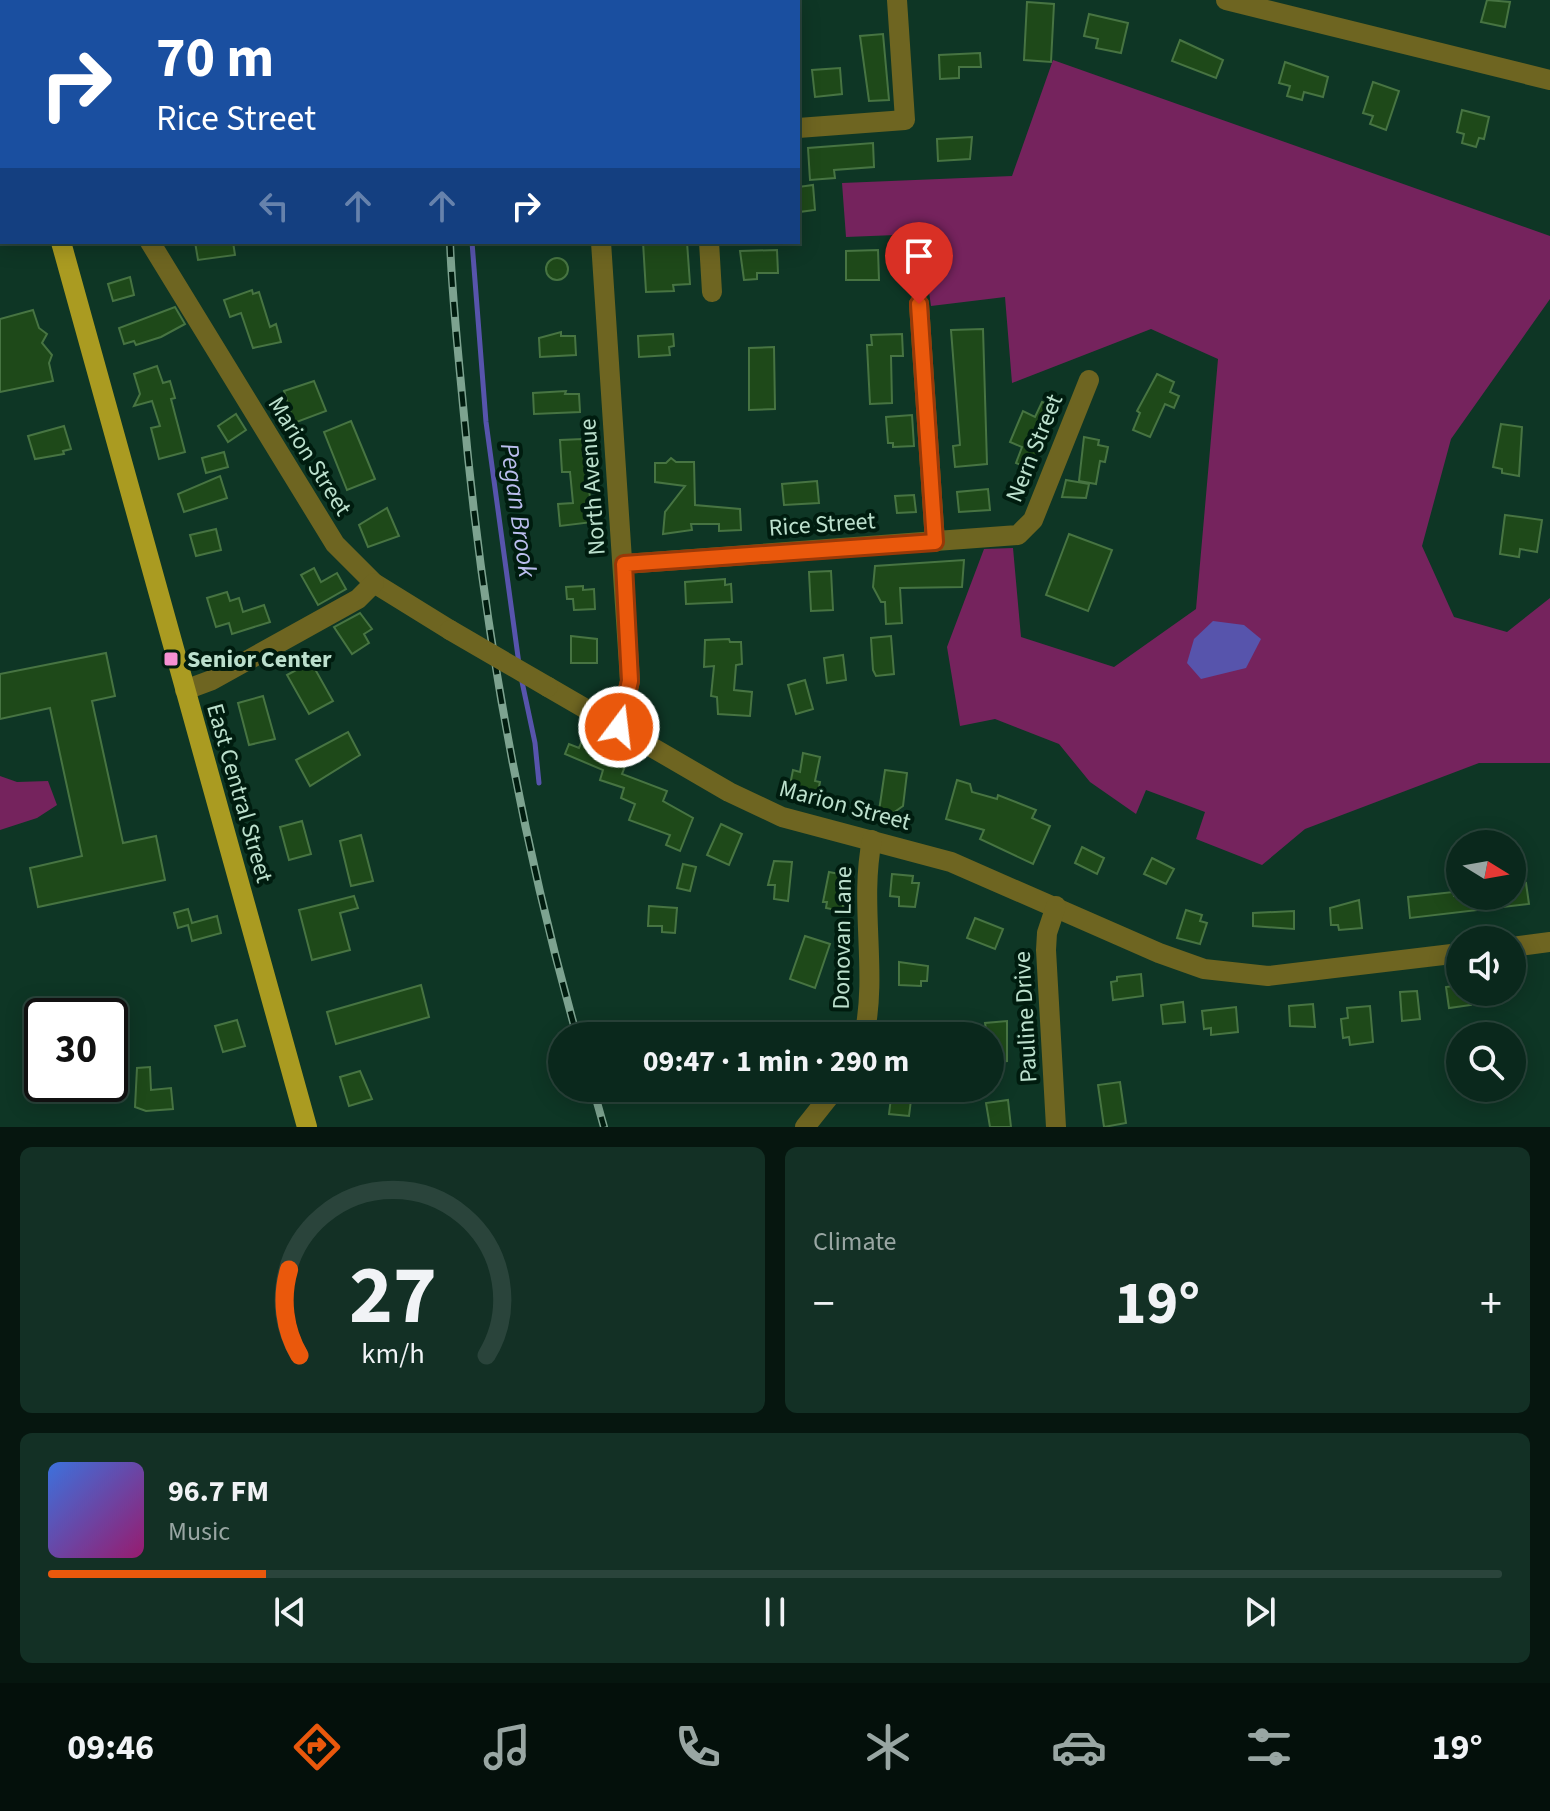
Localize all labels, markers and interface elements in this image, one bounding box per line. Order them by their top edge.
text: 70 m [156,19,274,98]
icon: right [24,32,128,136]
text: Rice Street [156,93,316,144]
icon: left [252,184,296,228]
icon: ahead [336,184,380,228]
icon: ahead [420,184,464,228]
icon: right [504,184,548,228]
pin [885,222,953,304]
icon: arrive [897,234,941,278]
street label: Nern Street [997,389,1072,508]
street label: Marion Street [259,390,360,523]
street label: North Avenue [570,418,615,556]
water label: Pegan Brook [491,440,546,580]
street label: Rice Street [768,503,877,546]
place label: Senior Center [187,642,332,677]
marker: Senior Center [162,650,180,668]
position arrow [577,685,661,769]
street label: East Central Street [197,699,282,887]
street label: Marion Street [775,771,915,840]
north arrow [1446,830,1526,910]
map controls [1446,830,1526,1102]
street label: Donovan Lane [824,866,861,1010]
button: sound [1446,926,1526,1006]
street label: Pauline Drive [1005,950,1046,1084]
speed limit sign: 30 [24,998,128,1102]
button: search [1446,1022,1526,1102]
text: 09:47 · 1 min · 290 m [643,1040,909,1083]
text: Climate [813,1223,897,1260]
text: 27 [349,1237,436,1355]
text: 19° [1115,1262,1200,1347]
text: − [813,1273,835,1336]
text: + [1480,1273,1502,1336]
text: km/h [361,1334,424,1374]
text: 96.7 FM [168,1470,269,1513]
text: Music [168,1513,230,1550]
icon: previous [268,1590,312,1634]
icon: pause [753,1590,797,1634]
icon: next [1238,1590,1282,1634]
icon: directions [289,1719,345,1775]
icon: music [479,1719,535,1775]
icon: phone [670,1719,726,1775]
icon: climate [860,1719,916,1775]
icon: car [1051,1719,1107,1775]
icon: filters [1241,1719,1297,1775]
text: 09:46 [67,1722,154,1773]
text: 19° [1432,1722,1483,1773]

